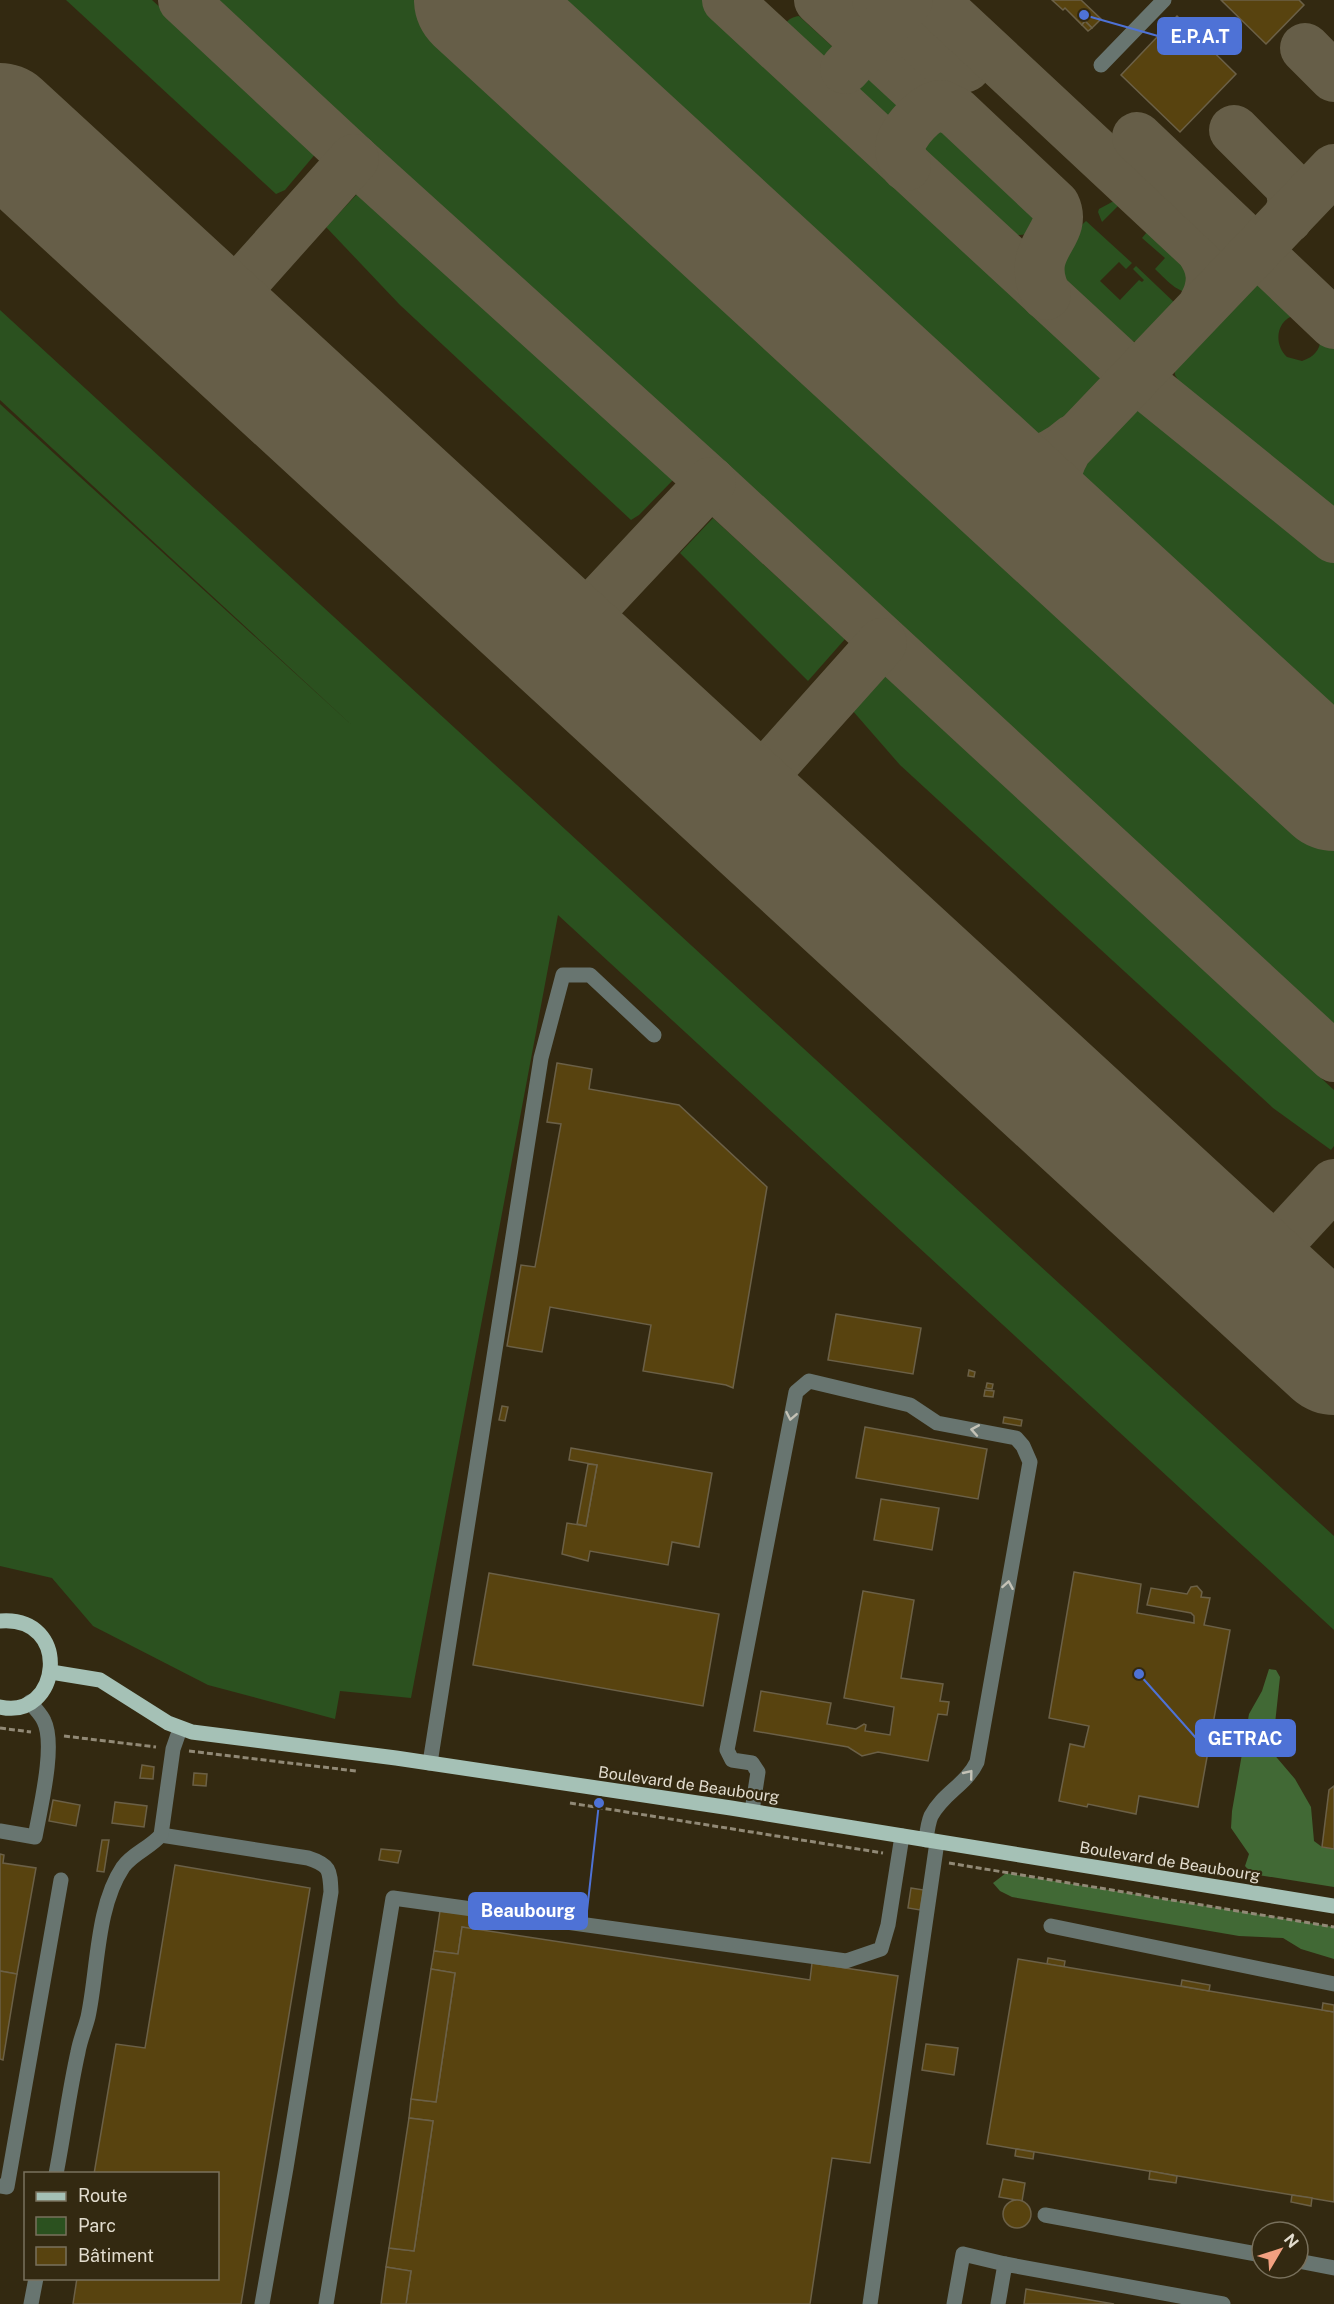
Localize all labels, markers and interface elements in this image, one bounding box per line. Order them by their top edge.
callout: E.P.A.T [1158,18,1241,54]
text: E.P.A.T [1170,26,1230,47]
one-way arrow [785,1410,798,1420]
one-way arrow [970,1424,980,1437]
one-way arrow [1001,1580,1014,1590]
callout: GETRAC [1196,1720,1295,1756]
text: GETRAC [1208,1728,1282,1749]
street label: Boulevard de Beaubourg [597,1762,781,1807]
one-way arrow [961,1770,972,1781]
street label: Boulevard de Beaubourg [1078,1838,1262,1885]
callout: Beaubourg [469,1893,587,1929]
text: Beaubourg [481,1900,575,1921]
legend [24,2172,219,2280]
text: Route [78,2185,127,2206]
text: Parc [78,2215,116,2236]
north arrow [1250,2220,1310,2280]
text: N [1280,2230,1303,2252]
text: Bâtiment [78,2245,154,2266]

